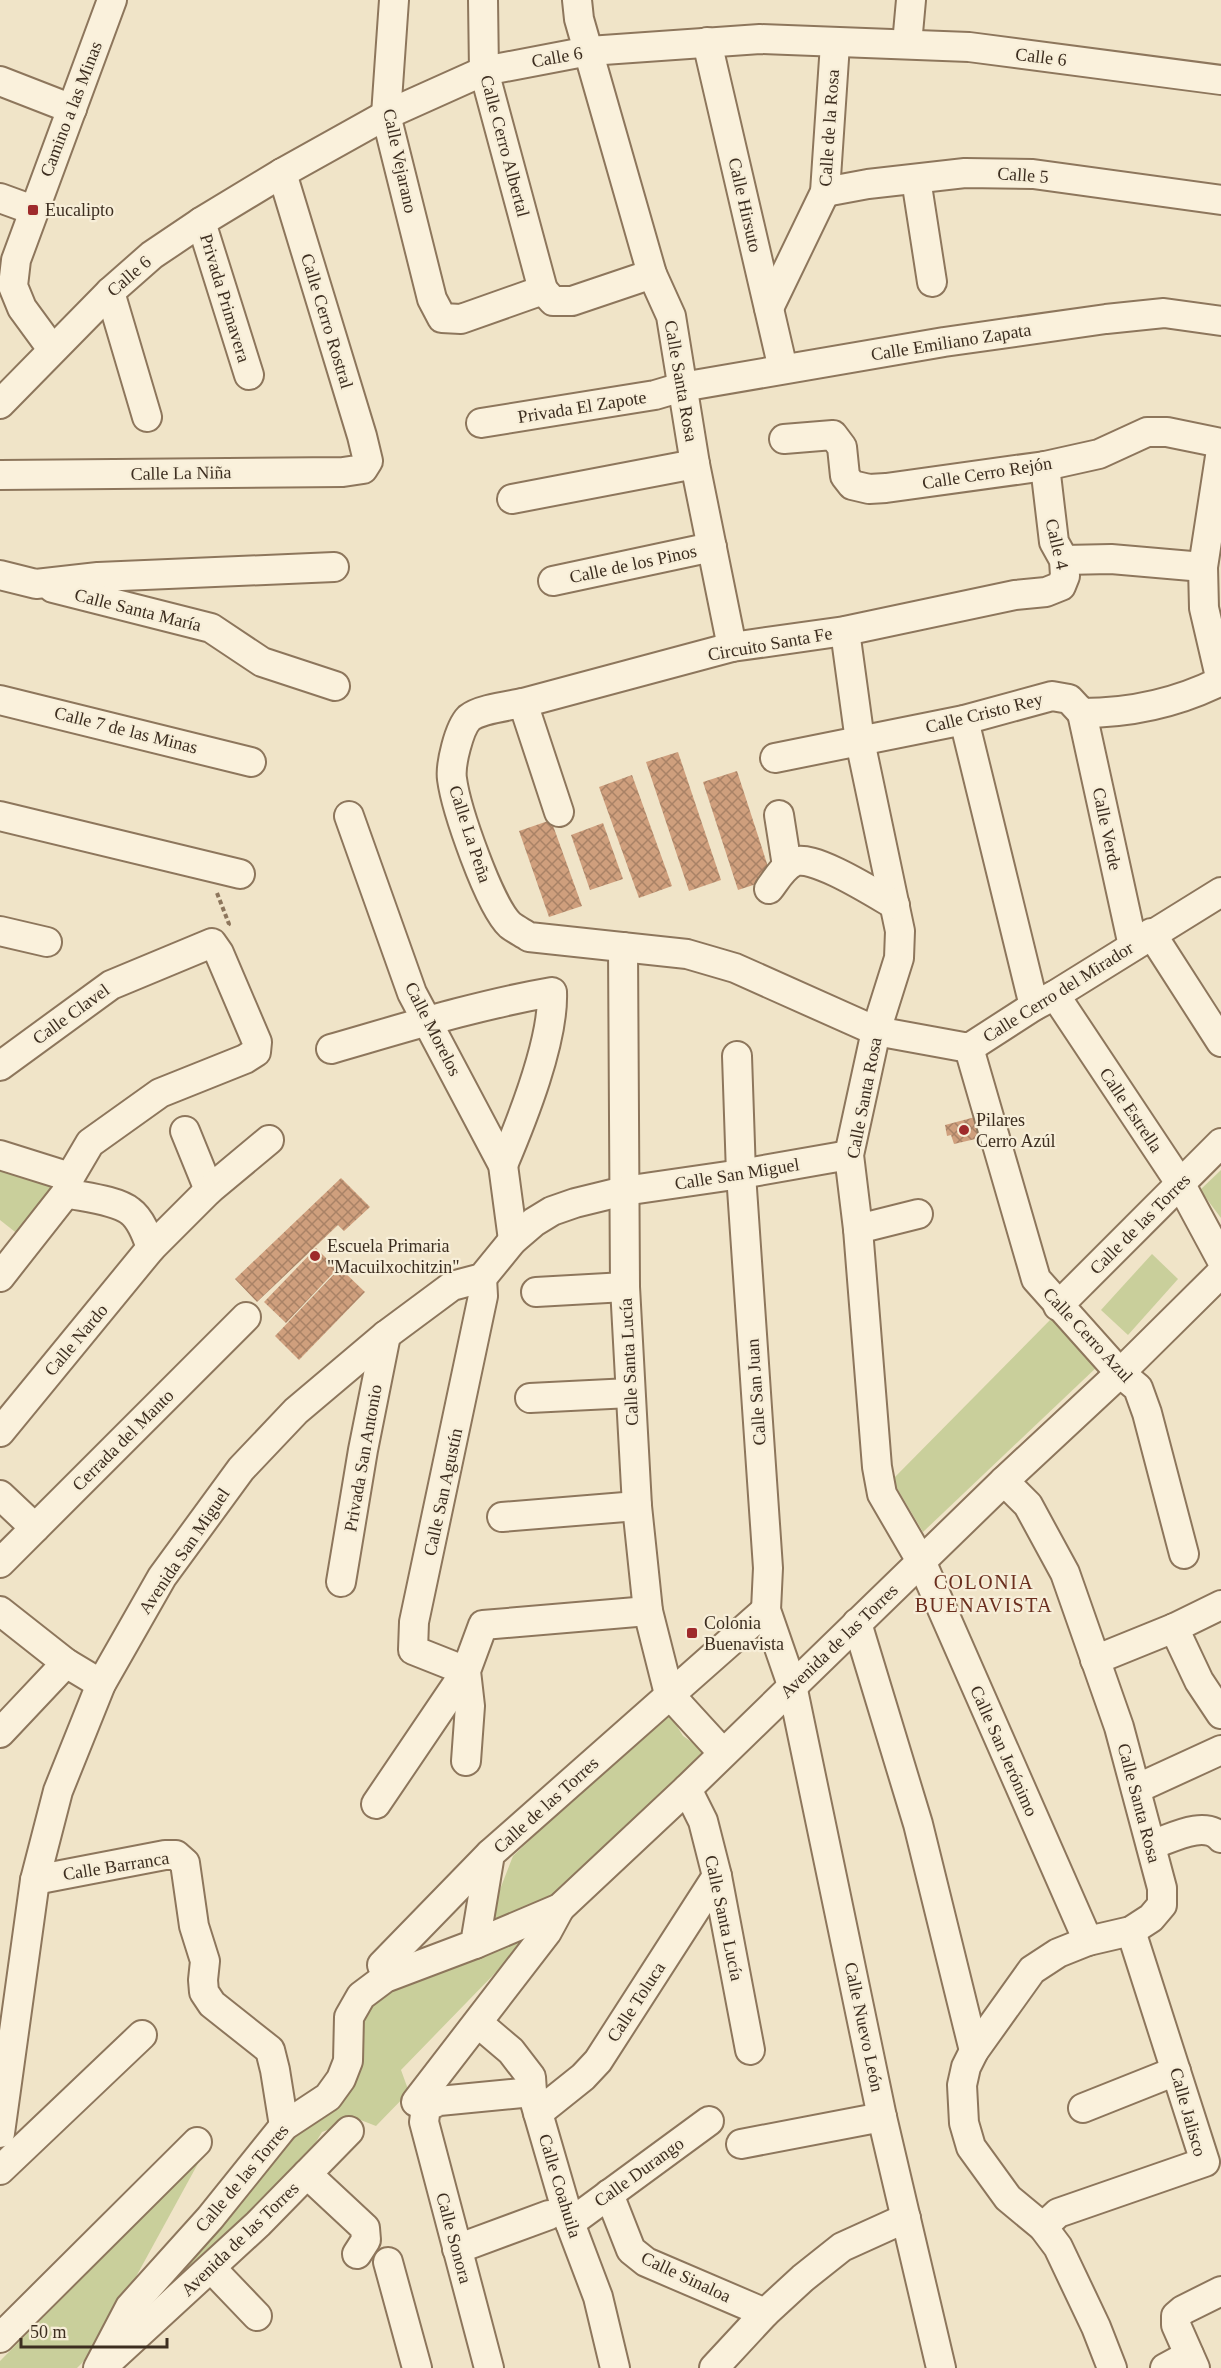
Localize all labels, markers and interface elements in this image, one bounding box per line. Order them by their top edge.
street label: Camino a las Minas [36,38,106,180]
street label: Calle 6 [530,43,584,71]
street label: Calle 6 [1014,44,1068,70]
street label: Calle de la Rosa [815,69,843,187]
street label: Calle Cerro Albertal [476,73,534,219]
street label: Calle Vejarano [379,107,421,215]
street label: Calle Hirsuto [724,156,766,254]
street label: Calle 5 [997,163,1049,187]
place label: Eucalipto [45,200,114,220]
marker: Eucalipto [26,203,40,217]
street label: Privada Primavera [196,231,254,365]
street label: Calle Cerro Rostral [297,251,357,391]
street label: Calle 6 [103,252,155,300]
street label: Calle Santa Rosa [660,319,702,443]
street label: Calle Emiliano Zapata [869,319,1033,365]
street label: Privada El Zapote [516,387,648,427]
street label: Calle Cerro Rejón [921,453,1053,493]
street label: Calle La Niña [130,462,232,484]
street label: Calle 4 [1041,517,1073,571]
street label: Calle de los Pinos [568,541,698,587]
street label: Calle Santa María [73,585,203,635]
street label: Circuito Santa Fe [706,623,834,665]
street label: Calle Cristo Rey [923,689,1045,737]
street label: Calle 7 de las Minas [52,703,200,757]
street label: Calle La Peña [445,783,495,885]
street label: Calle Verde [1088,786,1126,872]
street label: Calle Cerro del Mirador [979,938,1137,1046]
street label: Calle Morelos [401,979,465,1079]
street label: Calle Clavel [29,980,113,1048]
street label: Calle Santa Rosa [842,1036,886,1160]
street label: Calle Estrella [1095,1064,1167,1156]
place label: Pilares Cerro Azúl [976,1110,1055,1151]
marker: Pilares Cerro Azúl [957,1123,971,1137]
street label: Calle San Miguel [673,1154,801,1194]
street label: Calle de las Torres [1086,1170,1194,1278]
place label: Escuela Primaria "Macuilxochitzin" [327,1236,460,1277]
marker: Escuela Primaria "Macuilxochitzin" [308,1249,322,1263]
street label: Calle Cerro Azul [1039,1284,1137,1386]
street label: Calle Santa Lucía [616,1298,642,1426]
street label: Calle Nardo [40,1300,112,1380]
street label: Calle San Juan [742,1338,770,1446]
street label: Privada San Antonio [340,1383,386,1533]
street label: Cerrada del Manto [68,1385,178,1495]
street label: Calle San Agustín [420,1426,466,1558]
street label: Avenida San Miguel [134,1484,234,1618]
district label: COLONIA BUENAVISTA [915,1571,1053,1616]
street label: Avenida de las Torres [776,1580,902,1702]
place label: Colonia Buenavista [704,1613,784,1654]
marker: Colonia Buenavista [685,1626,699,1640]
street label: Calle San Jerónimo [966,1683,1042,1819]
street label: Calle Santa Rosa [1113,1741,1165,1865]
street label: Calle de las Torres [490,1753,602,1857]
street label: Calle Barranca [61,1848,171,1884]
street label: Calle Santa Lucía [701,1853,747,1983]
street label: Calle Toluca [603,1958,669,2046]
street label: Calle Nuevo León [840,1960,888,2094]
street label: Calle Jalisco [1166,2065,1210,2159]
street label: Calle de las Torres [191,2120,293,2236]
street label: Calle Coahuila [535,2132,585,2240]
street label: Calle Durango [590,2133,688,2211]
street label: Avenida de las Torres [177,2178,303,2300]
street label: Calle Sonora [432,2190,476,2286]
street label: Calle Sinaloa [638,2248,734,2306]
scale bar [21,2311,166,2349]
text: 50 m [30,2322,67,2342]

